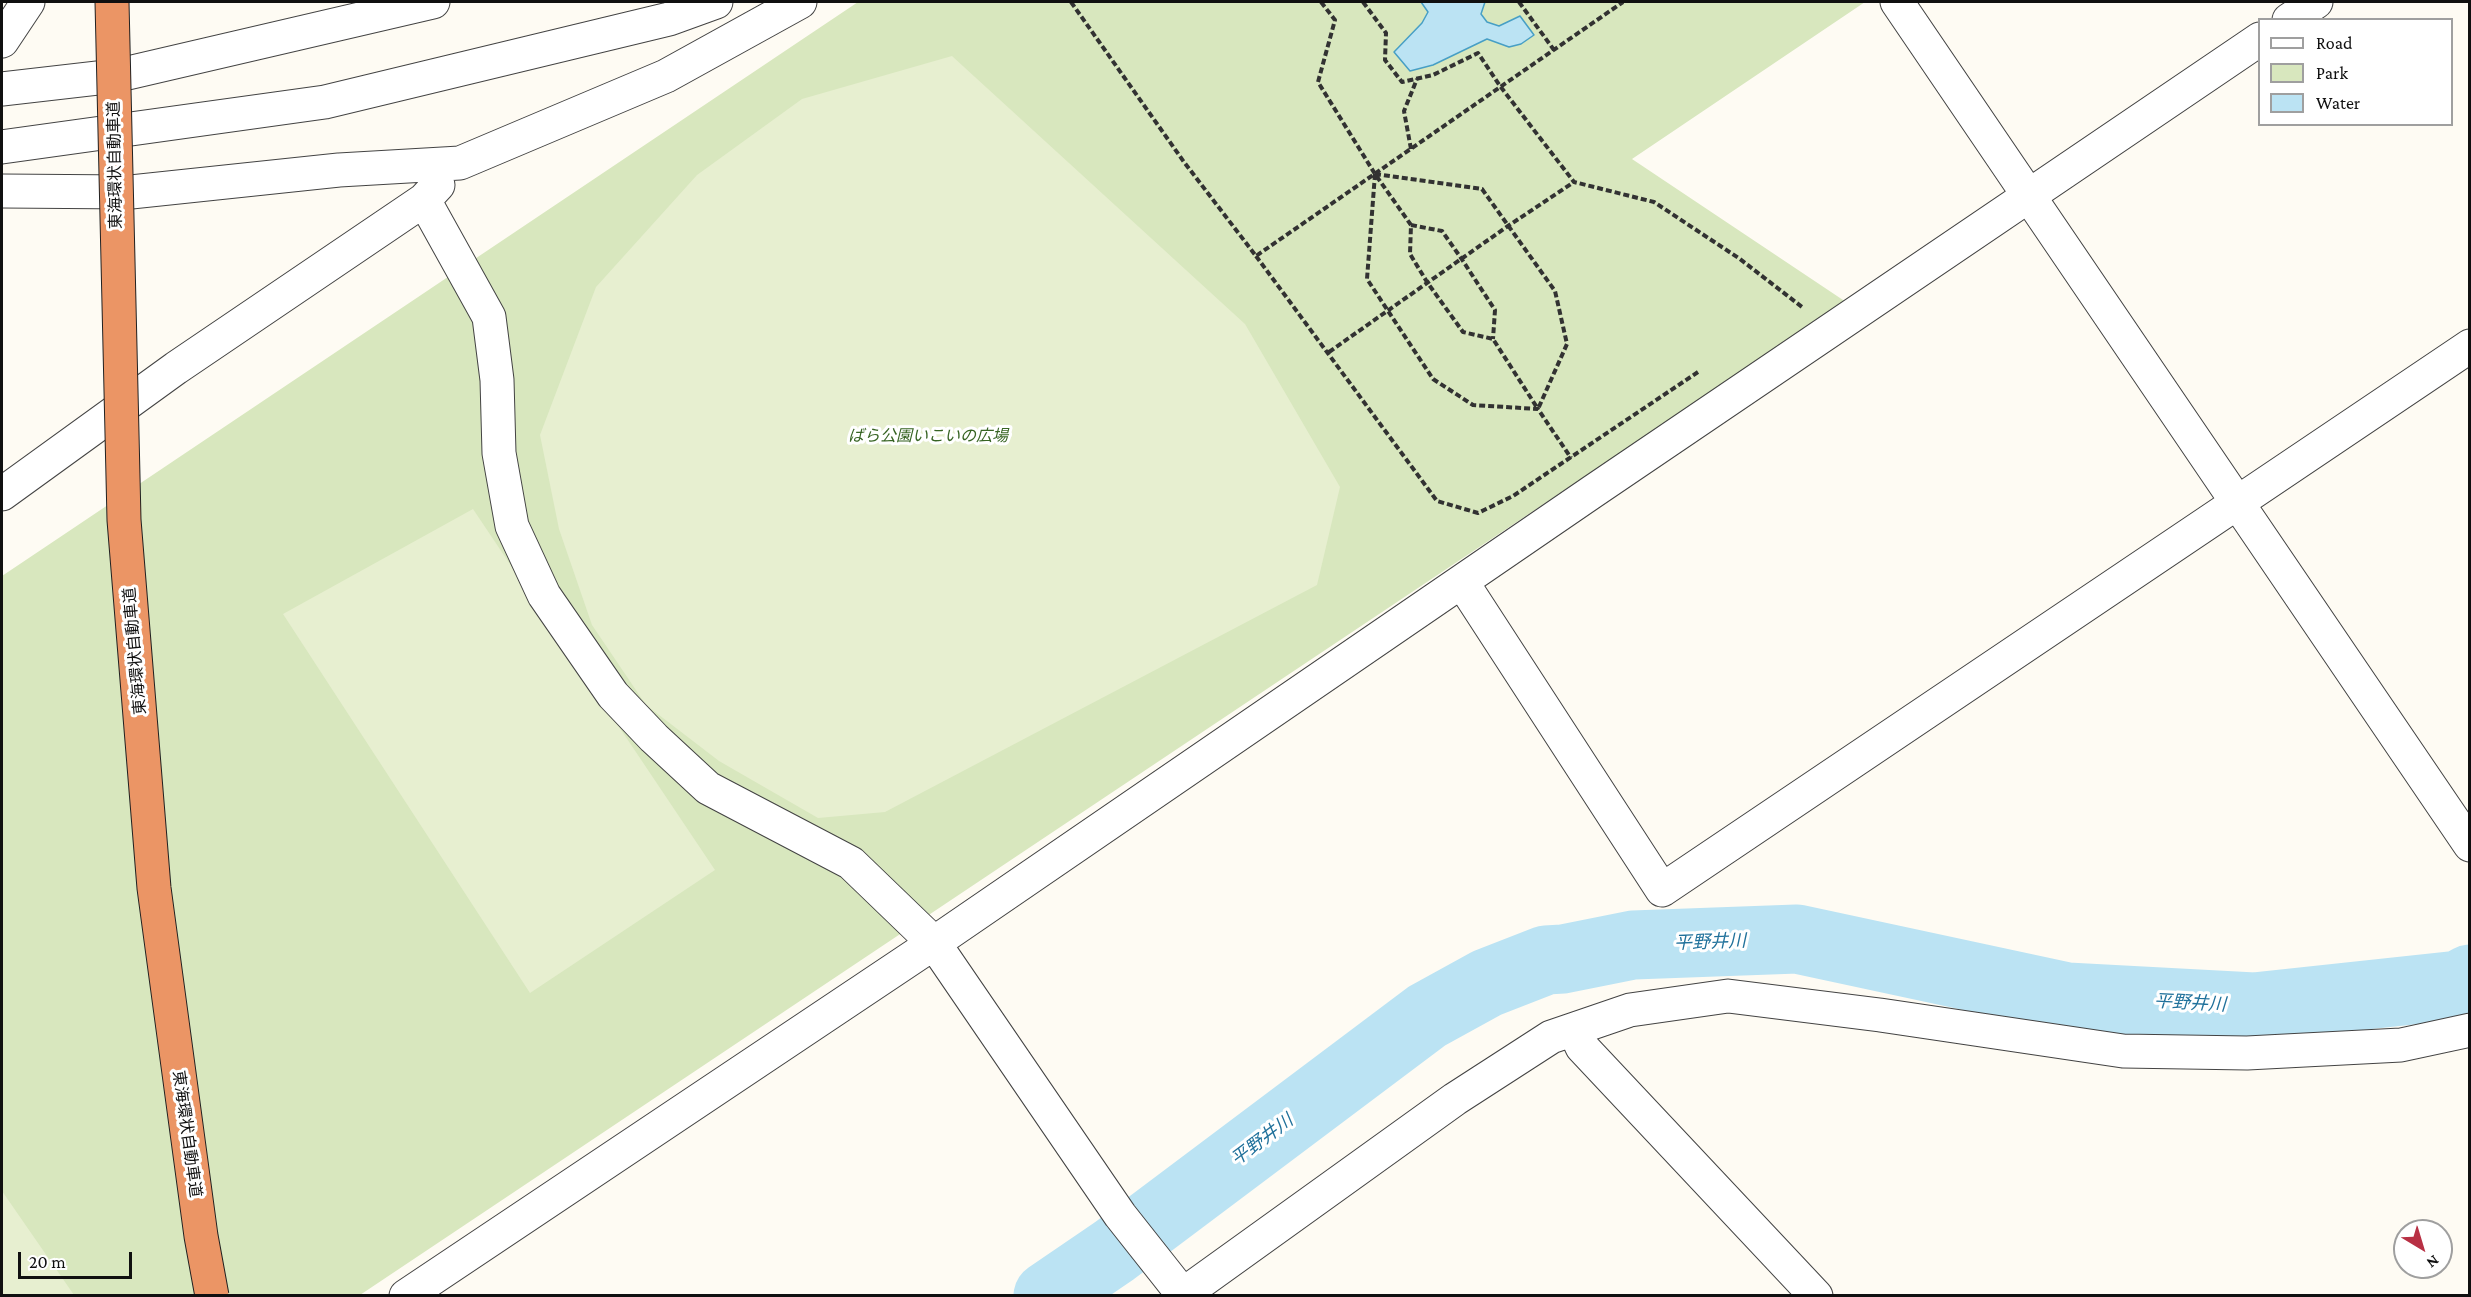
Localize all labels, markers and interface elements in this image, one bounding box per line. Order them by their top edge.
legend [2258,18,2453,126]
text: Road [2316,33,2353,53]
text: Park [2316,63,2348,83]
text: Water [2316,93,2360,113]
street label: 東海環状自動車道 [104,101,126,229]
park label: ばら公園いこいの広場 [848,426,1008,446]
street label: 東海環状自動車道 [120,586,150,716]
water label: 平野井川 [1674,930,1746,954]
water label: 平野井川 [2153,990,2227,1016]
street label: 東海環状自動車道 [169,1069,205,1199]
water label: 平野井川 [1227,1110,1297,1170]
north arrow [2393,1219,2453,1279]
scale bar [21,1240,135,1278]
text: 20 m [29,1252,66,1272]
text: N [2424,1252,2443,1272]

